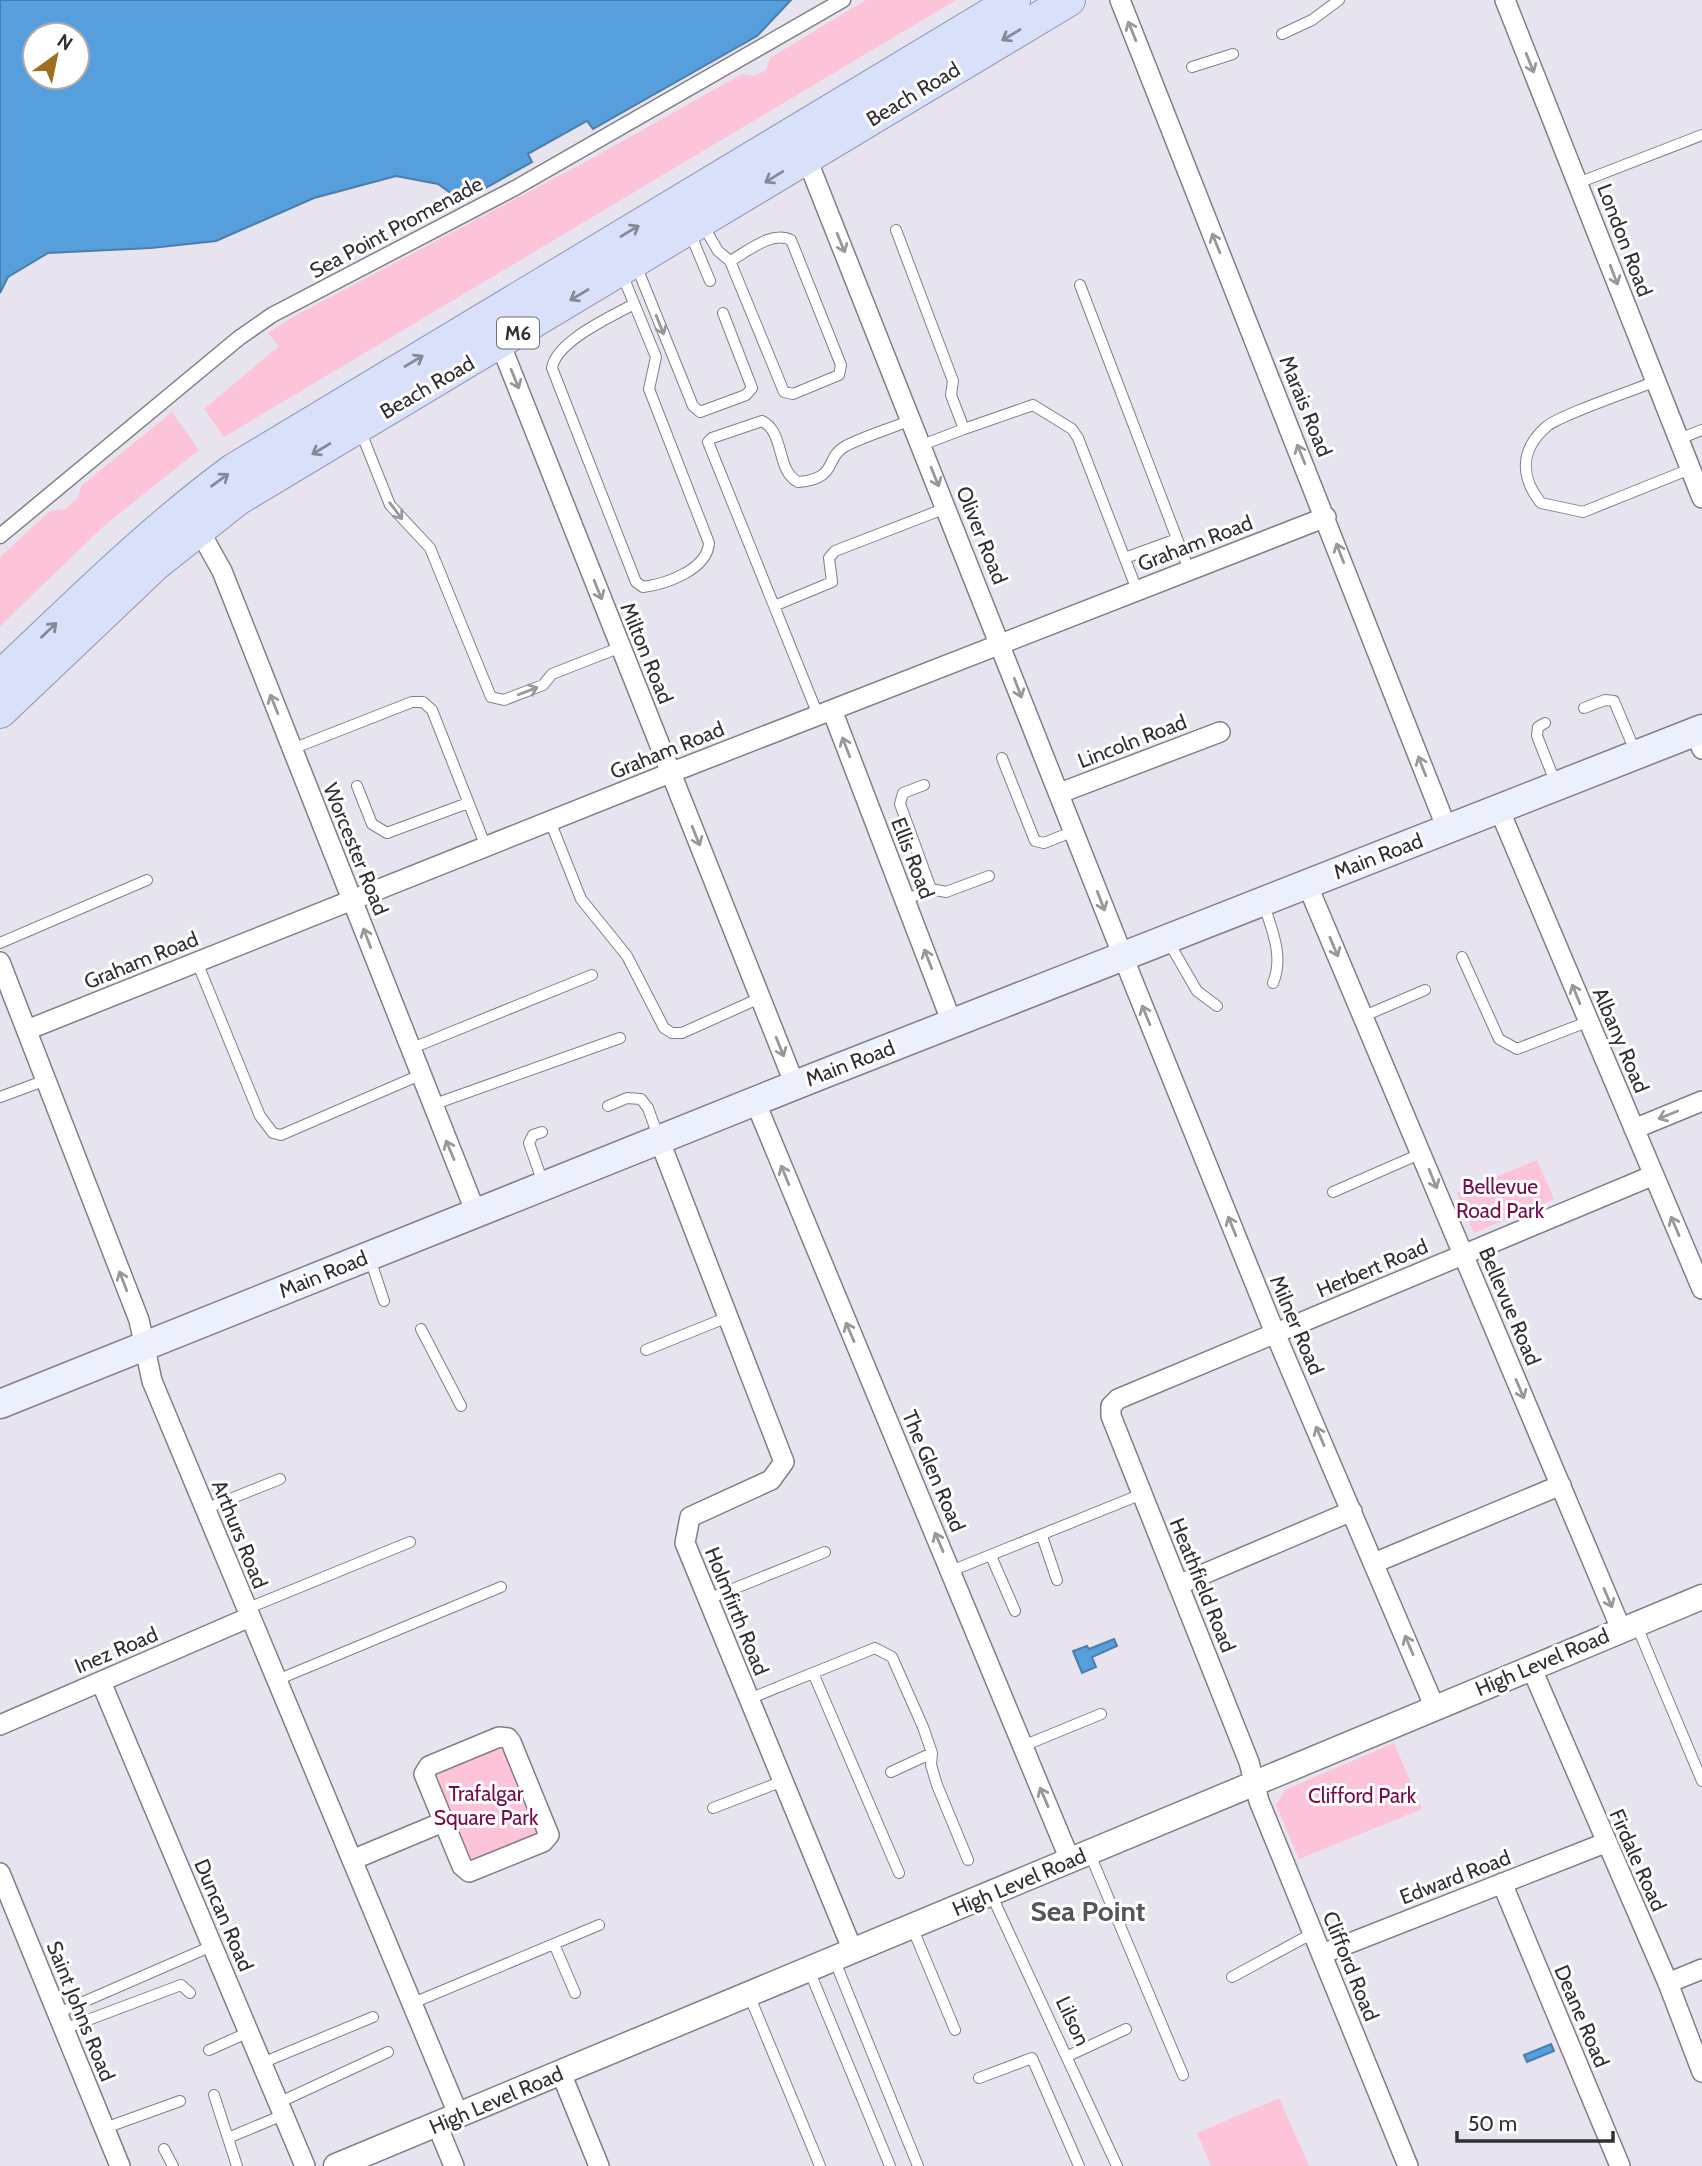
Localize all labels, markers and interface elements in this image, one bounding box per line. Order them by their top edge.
north arrow [21,21,91,91]
one-way arrow [1125,21,1138,43]
one-way arrow [1001,28,1021,42]
text: N [53,29,77,55]
one-way arrow [1525,52,1538,74]
street label: Beach Road [862,56,964,132]
one-way arrow [764,170,784,184]
street label: Sea Point Promenade [305,171,487,283]
street label: London Road [1592,180,1658,300]
one-way arrow [619,224,639,238]
one-way arrow [835,232,848,253]
one-way arrow [1209,232,1222,254]
one-way arrow [1609,263,1622,285]
one-way arrow [570,289,590,303]
one-way arrow [654,314,667,335]
road number: M6 [497,318,539,348]
street label: Beach Road [375,350,479,424]
street label: Marais Road [1274,352,1338,460]
one-way arrow [403,353,423,367]
one-way arrow [509,367,522,389]
one-way arrow [311,443,331,457]
one-way arrow [1293,444,1306,465]
one-way arrow [929,466,942,487]
one-way arrow [210,473,229,487]
street label: Oliver Road [951,482,1013,588]
one-way arrow [389,501,403,520]
street label: Graham Road [1134,510,1256,576]
one-way arrow [1333,543,1345,565]
one-way arrow [593,579,606,601]
street label: Milton Road [615,599,679,707]
one-way arrow [41,622,58,639]
one-way arrow [1013,677,1026,699]
one-way arrow [517,683,539,696]
one-way arrow [267,694,280,716]
street label: Lincoln Road [1074,709,1190,773]
street label: Graham Road [606,716,728,784]
one-way arrow [839,737,851,759]
one-way arrow [1415,755,1428,777]
street label: Worcester Road [318,779,394,919]
street label: Ellis Road [886,814,940,902]
one-way arrow [690,825,703,846]
street label: Main Road [1330,828,1426,884]
one-way arrow [1095,889,1108,911]
street label: Graham Road [80,926,202,994]
one-way arrow [360,928,373,950]
one-way arrow [1329,935,1342,957]
one-way arrow [920,949,933,971]
one-way arrow [1569,984,1582,1006]
street label: Albany Road [1588,984,1654,1096]
one-way arrow [1139,1005,1152,1026]
street label: Main Road [802,1035,898,1091]
one-way arrow [775,1036,788,1058]
one-way arrow [1657,1109,1679,1122]
one-way arrow [443,1140,456,1162]
one-way arrow [778,1165,791,1187]
one-way arrow [1427,1167,1440,1189]
park label: Bellevue Road Park [1456,1174,1545,1223]
one-way arrow [1224,1216,1237,1237]
one-way arrow [1668,1216,1681,1237]
street label: Herbert Road [1313,1233,1431,1303]
street label: Bellevue Road [1474,1243,1546,1369]
street label: Main Road [275,1245,371,1303]
one-way arrow [116,1270,129,1292]
street label: Milner Road [1265,1271,1329,1379]
one-way arrow [843,1322,856,1343]
one-way arrow [1514,1377,1527,1399]
street label: The Glen Road [897,1406,971,1536]
one-way arrow [1313,1426,1326,1447]
street label: Arthurs Road [207,1476,273,1592]
street label: Heathfield Road [1165,1514,1241,1656]
one-way arrow [932,1531,945,1553]
street label: Holmfirth Road [700,1543,774,1679]
one-way arrow [1603,1587,1616,1609]
street label: Inez Road [71,1621,161,1679]
street label: High Level Road [1471,1623,1613,1701]
one-way arrow [1401,1635,1414,1656]
park label: Trafalgar Square Park [434,1781,539,1830]
park label: Clifford Park [1308,1783,1417,1808]
one-way arrow [1037,1787,1050,1809]
street label: Firdale Road [1604,1805,1672,1915]
street label: High Level Road [948,1843,1090,1921]
street label: Edward Road [1396,1844,1514,1910]
street label: Duncan Road [189,1855,259,1975]
district label: Sea Point [1031,1894,1145,1928]
street label: Clifford Road [1318,1908,1384,2024]
street label: Saint Johns Road [42,1937,120,2085]
street label: Deane Road [1549,1961,1615,2071]
street label: Lilson [1051,1992,1095,2050]
street label: High Level Road [425,2061,567,2139]
scale bar [1457,2100,1613,2144]
text: 50 m [1468,2111,1517,2136]

